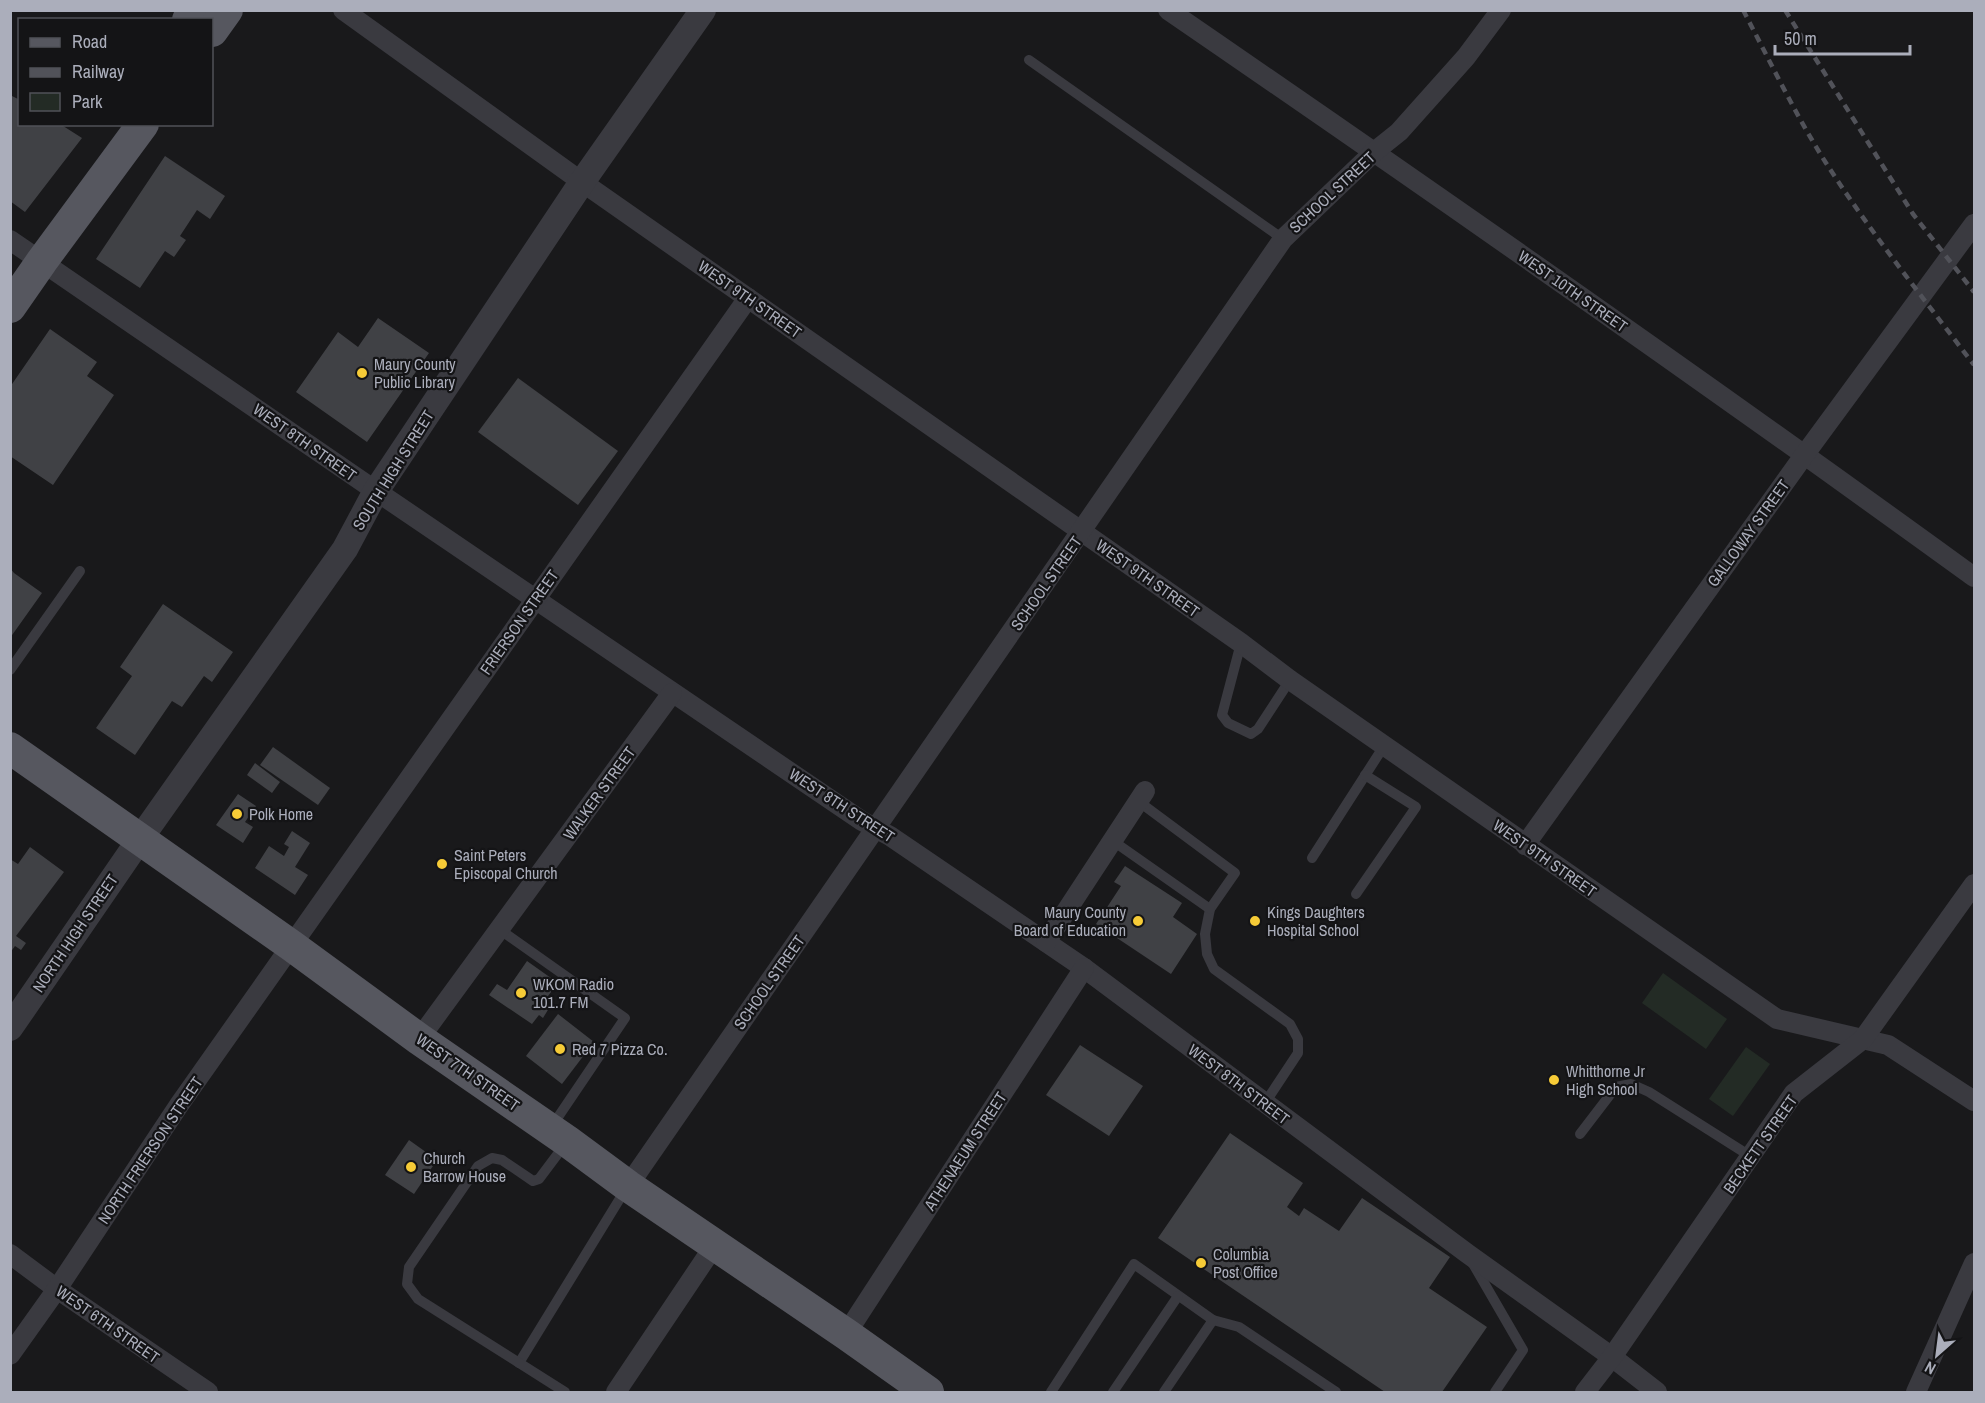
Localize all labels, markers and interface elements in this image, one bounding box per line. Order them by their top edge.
legend [18,18,213,126]
scale bar [1775,18,1910,56]
text: 50 m [1784,26,1817,51]
text: Road [72,29,107,54]
text: Railway [72,59,125,84]
text: Park [72,89,103,114]
street label: SCHOOL STREET [1284,146,1380,238]
street label: WEST 10TH STREET [1514,245,1632,337]
street label: WEST 9TH STREET [694,255,806,343]
place label: Maury County Public Library [374,353,456,393]
marker: Maury County Public Library [355,366,369,380]
street label: WEST 8TH STREET [249,398,361,486]
street label: SOUTH HIGH STREET [347,406,439,534]
street label: GALLOWAY STREET [1702,475,1794,591]
street label: SCHOOL STREET [1005,531,1087,635]
street label: WEST 9TH STREET [1092,534,1204,622]
street label: FRIERSON STREET [475,565,563,679]
street label: WALKER STREET [558,742,640,844]
street label: WEST 8TH STREET [785,763,899,847]
place label: Polk Home [249,803,313,825]
marker: Polk Home [230,807,244,821]
street label: WEST 9TH STREET [1489,814,1601,902]
place label: Saint Peters Episcopal Church [454,844,558,884]
marker: Saint Peters Episcopal Church [435,857,449,871]
street label: NORTH HIGH STREET [27,870,123,996]
place label: Maury County Board of Education [1014,901,1126,941]
place label: Kings Daughters Hospital School [1267,901,1365,941]
marker: Maury County Board of Education [1131,914,1145,928]
marker: Kings Daughters Hospital School [1248,914,1262,928]
street label: SCHOOL STREET [728,930,810,1034]
place label: WKOM Radio 101.7 FM [533,973,614,1013]
marker: WKOM Radio 101.7 FM [514,986,528,1000]
street label: WEST 7TH STREET [412,1028,524,1116]
place label: Red 7 Pizza Co. [572,1038,668,1060]
street label: WEST 8TH STREET [1184,1039,1294,1129]
marker: Red 7 Pizza Co. [553,1042,567,1056]
place label: Whitthorne Jr High School [1566,1060,1645,1100]
street label: NORTH FRIERSON STREET [92,1072,208,1228]
marker: Whitthorne Jr High School [1547,1073,1561,1087]
street label: ATHENAEUM STREET [918,1088,1011,1215]
street label: BECKETT STREET [1718,1090,1802,1198]
place label: Church Barrow House [423,1147,506,1187]
marker: Church Barrow House [404,1160,418,1174]
place label: Columbia Post Office [1213,1243,1278,1283]
marker: Columbia Post Office [1194,1256,1208,1270]
street label: WEST 6TH STREET [52,1280,164,1368]
north arrow [1907,1325,1967,1385]
text: N [1921,1356,1939,1380]

